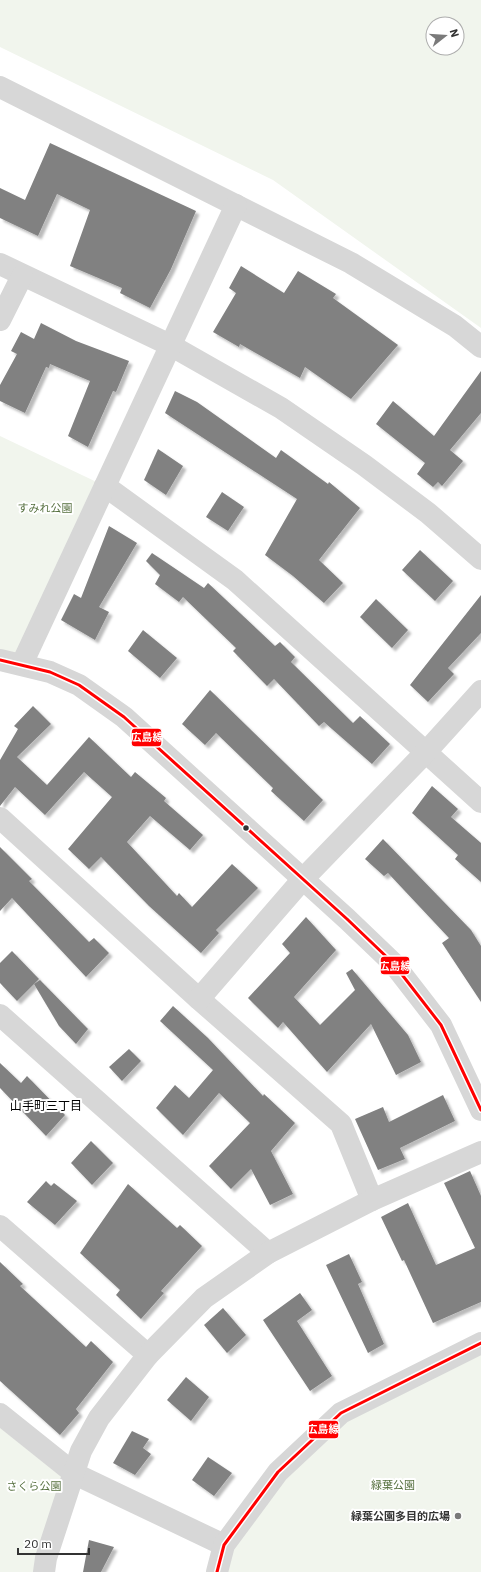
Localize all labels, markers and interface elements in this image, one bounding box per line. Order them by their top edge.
north arrow [425,16,465,56]
text: N [447,27,462,39]
park label: すみれ公園 [18,501,73,515]
line badge: 広島線 [131,728,162,747]
text: 広島線 [131,730,164,744]
unlabelled marker [241,823,251,833]
line badge: 広島線 [380,956,410,975]
text: 広島線 [379,959,412,973]
district label: 山手町三丁目 [10,1098,82,1113]
line badge: 広島線 [308,1420,339,1439]
text: 広島線 [307,1422,340,1436]
park label: 緑葉公園 [371,1478,415,1492]
park label: さくら公園 [7,1479,62,1493]
place label: 緑葉公園多目的広場 [351,1509,450,1523]
marker: 緑葉公園多目的広場 [453,1511,463,1521]
scale bar [18,1530,89,1556]
text: 20 m [24,1536,52,1551]

